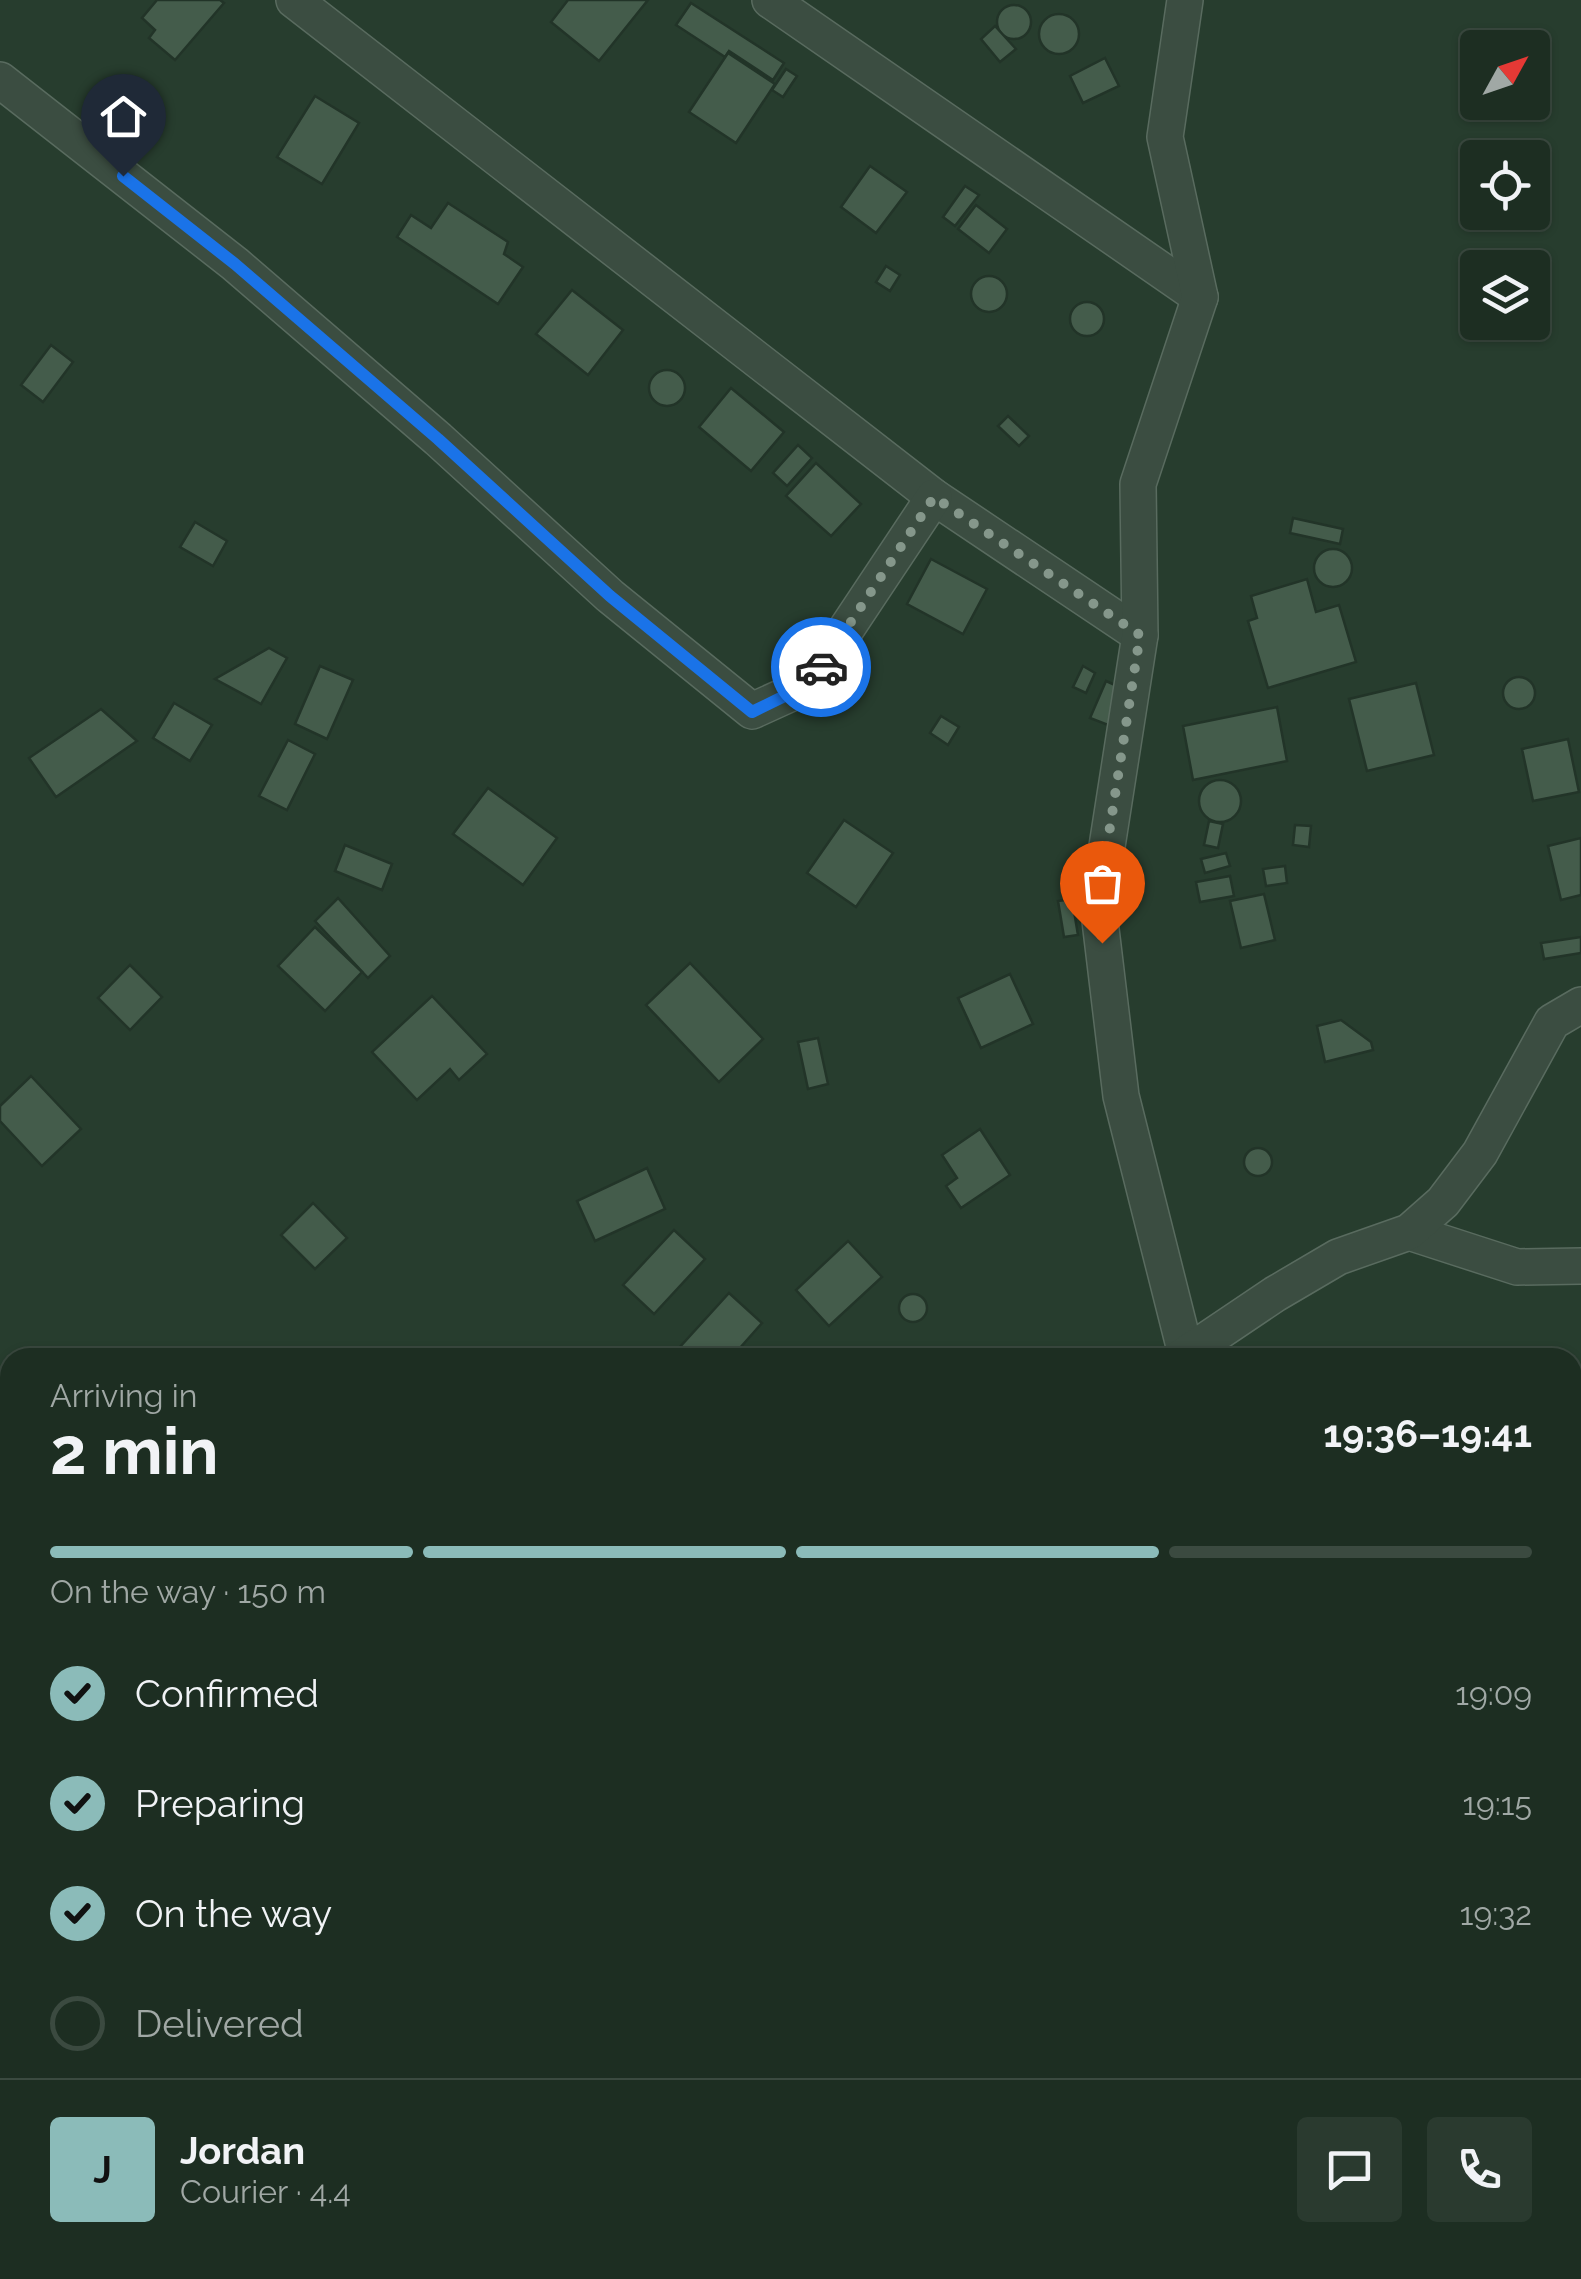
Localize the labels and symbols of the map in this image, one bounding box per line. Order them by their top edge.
north arrow [1460,30,1550,120]
pin [81,74,166,177]
courier [771,617,871,717]
pin [1060,841,1145,944]

